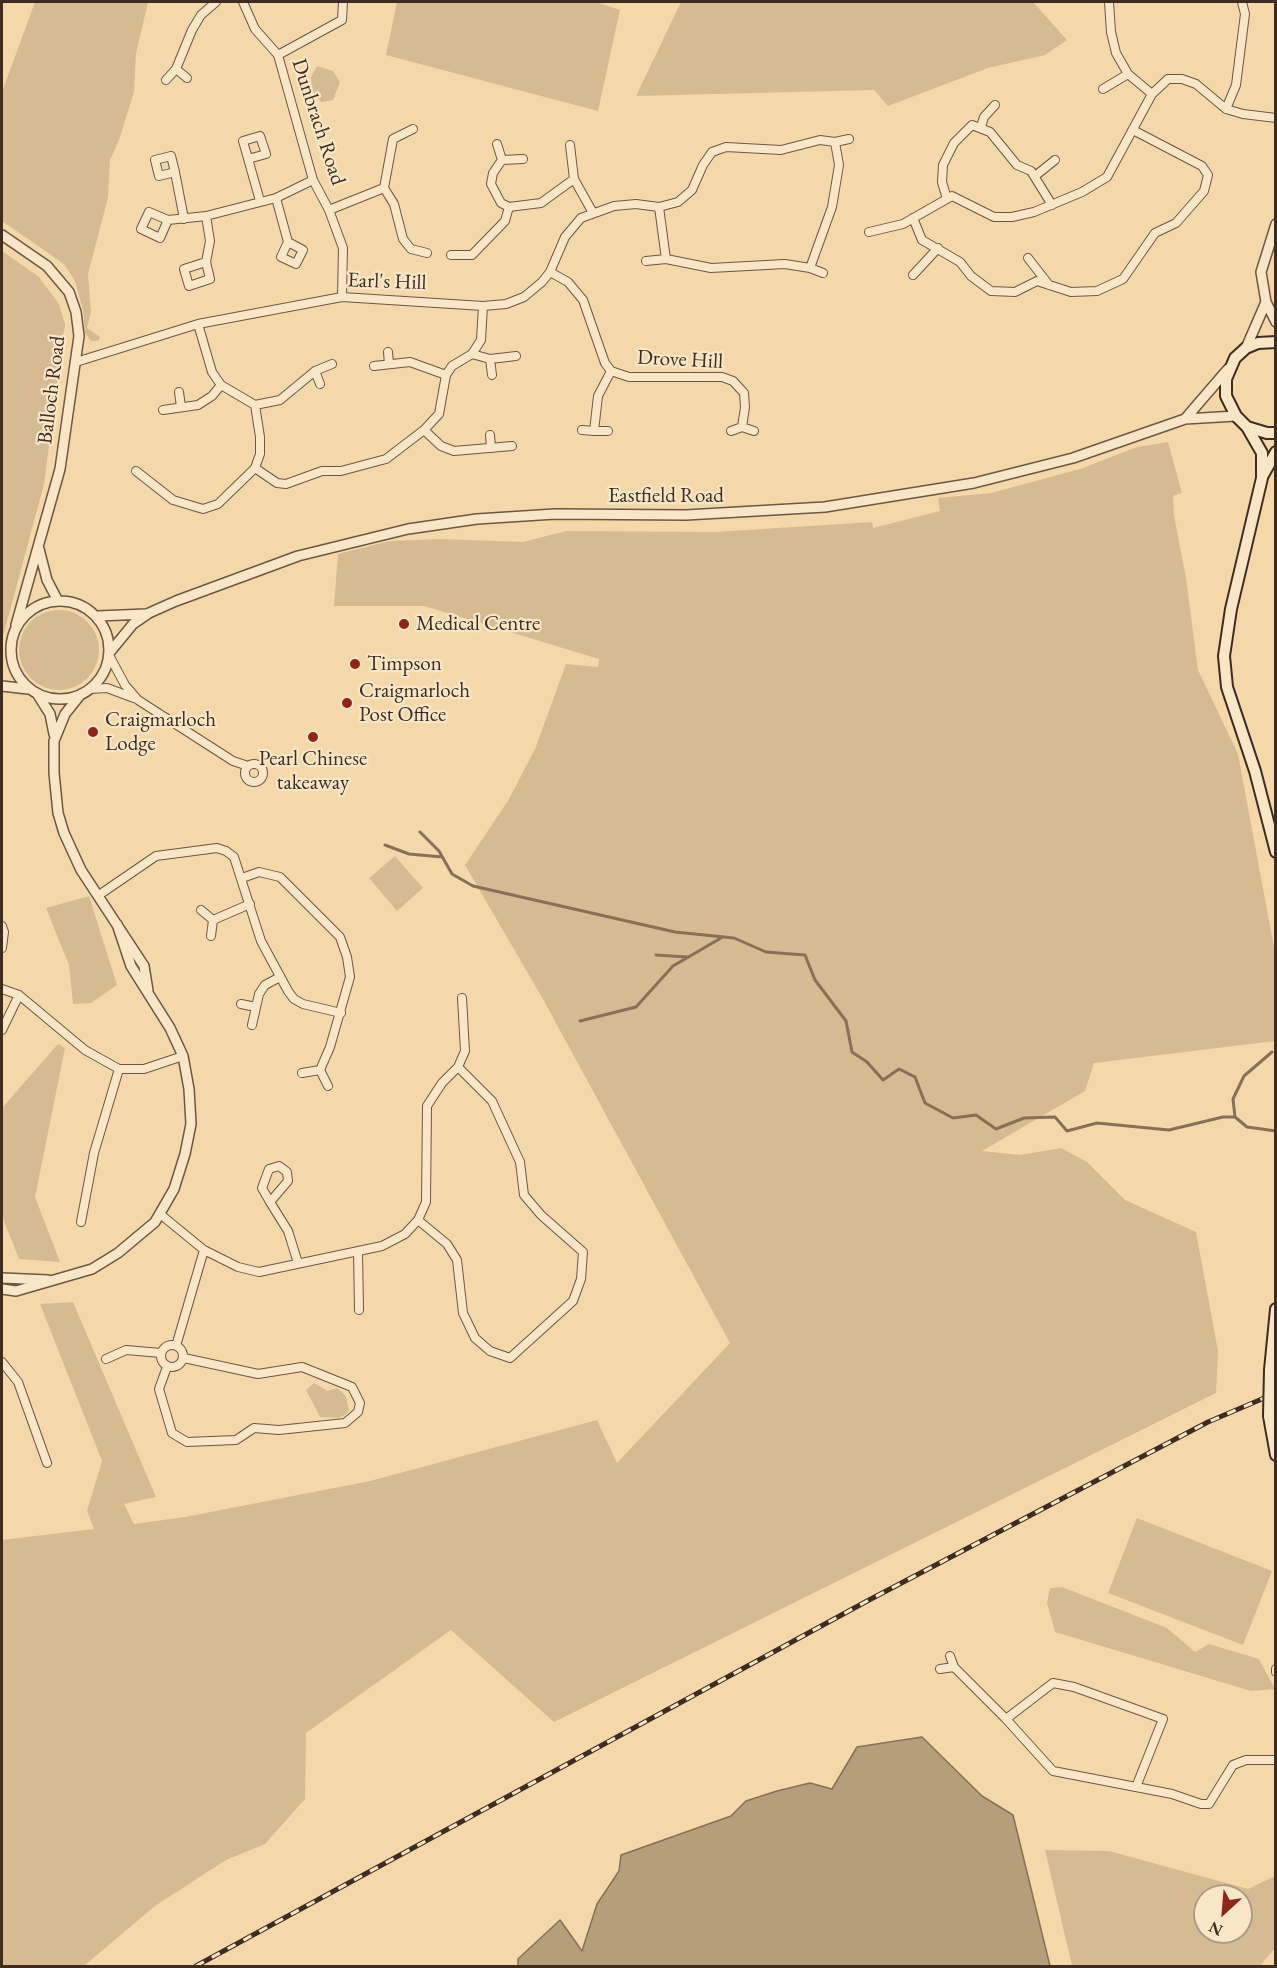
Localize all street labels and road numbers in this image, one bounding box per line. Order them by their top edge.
street label: Dunbrach Road [286,55,350,189]
street label: Earl's Hill [347,268,427,296]
street label: Balloch Road [33,335,71,445]
street label: Drove Hill [636,345,724,375]
street label: Eastfield Road [608,483,724,509]

